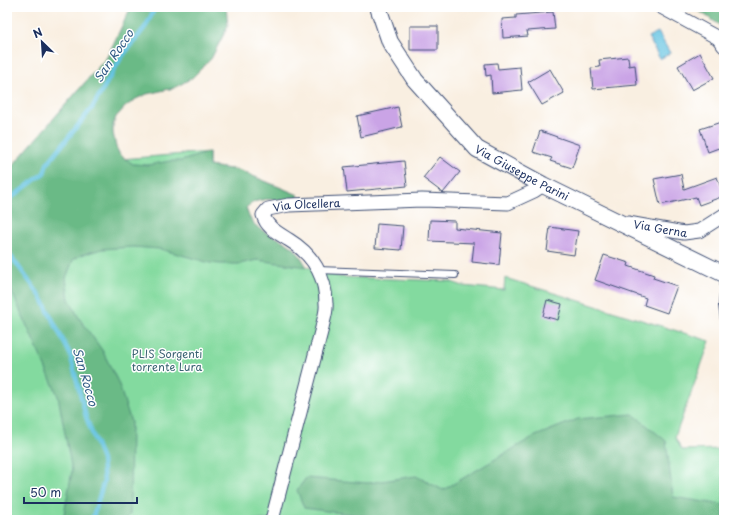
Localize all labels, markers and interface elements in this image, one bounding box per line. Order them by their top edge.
north arrow [22,22,62,62]
text: N [30,23,45,42]
water label: San Rocco [89,24,138,85]
street label: Via Giuseppe Parini [472,140,572,205]
street label: Via Olcellera [271,194,341,216]
street label: Via Gerna [632,215,689,241]
water label: San Rocco [69,345,103,409]
park label: PLIS Sorgenti torrente Lura [132,345,202,375]
scale bar [24,479,137,505]
text: 50 m [30,483,61,501]

